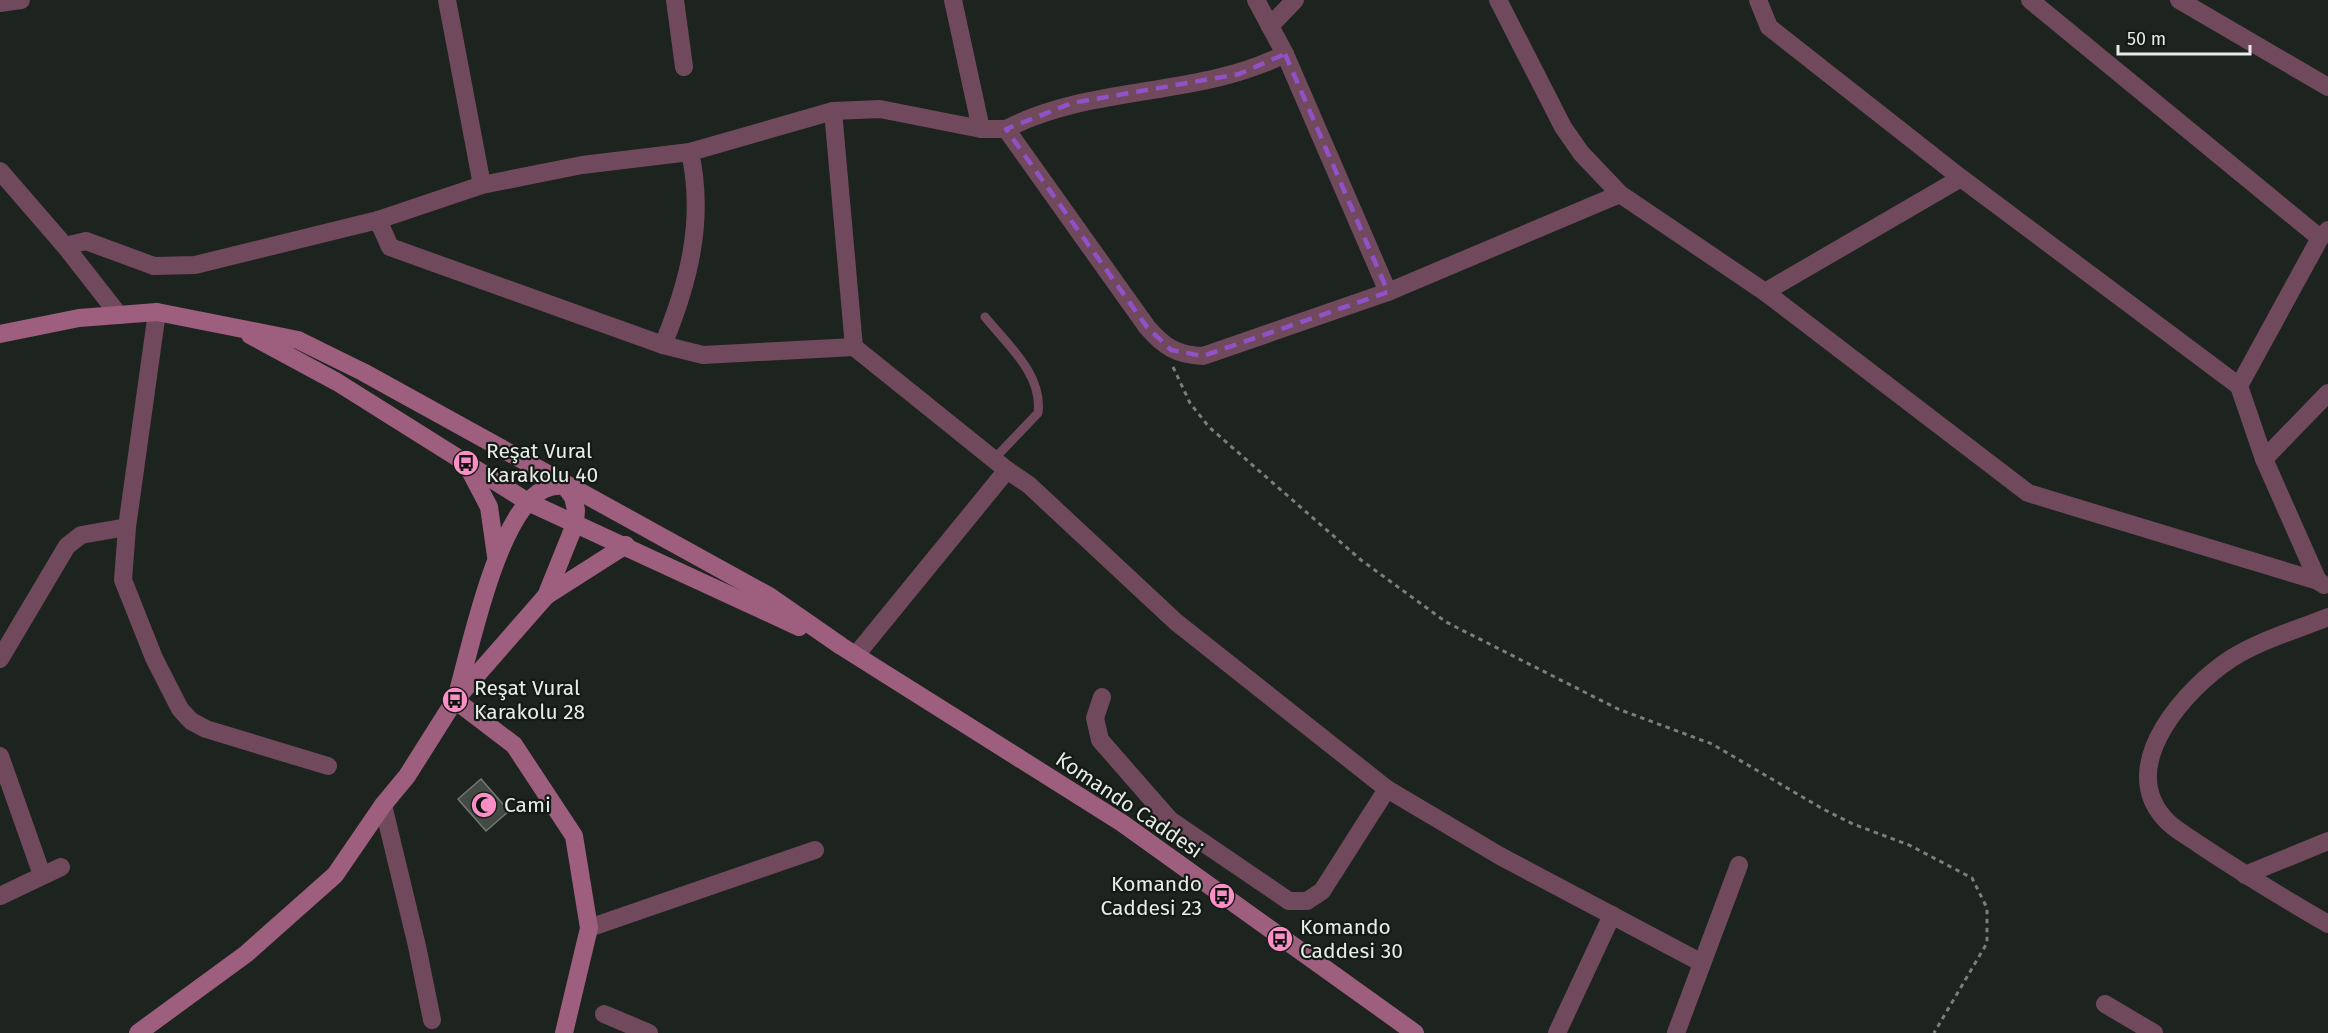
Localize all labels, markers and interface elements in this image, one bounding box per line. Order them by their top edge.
scale bar [2118,18,2250,56]
text: 50 m [2127,28,2166,50]
place label: Reşat Vural Karakolu 40 [486,438,598,488]
bus stop icon: Reşat Vural Karakolu 40 [451,448,481,478]
place label: Reşat Vural Karakolu 28 [474,675,585,725]
bus stop icon: Reşat Vural Karakolu 28 [440,685,470,715]
street label: Komando Caddesi [1051,746,1207,864]
mosque icon: Cami [469,790,499,820]
place label: Cami [504,792,551,818]
place label: Komando Caddesi 23 [1100,871,1202,921]
bus stop icon: Komando Caddesi 23 [1207,881,1237,911]
place label: Komando Caddesi 30 [1300,914,1403,964]
bus stop icon: Komando Caddesi 30 [1265,924,1295,954]

